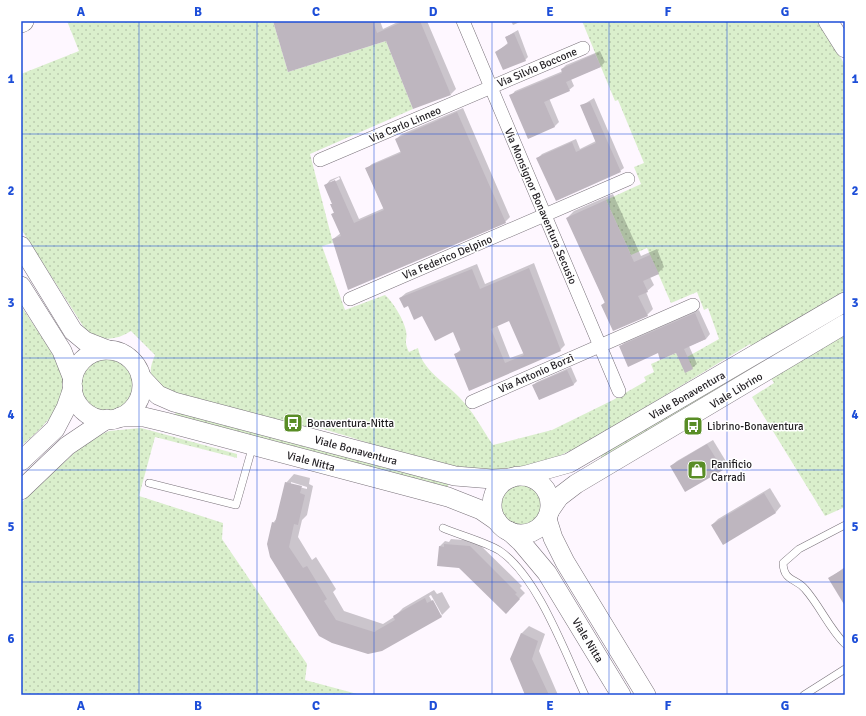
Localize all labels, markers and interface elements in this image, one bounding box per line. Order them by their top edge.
text: A [77,4,86,20]
text: B [194,4,202,20]
text: C [312,4,320,20]
text: D [429,4,438,20]
text: E [546,4,554,20]
text: F [665,4,672,20]
text: G [781,4,789,20]
street label: Via Silvio Boccone [495,45,579,90]
text: 1 [7,71,15,87]
text: 1 [851,71,859,87]
street label: Via Carlo Linneo [367,103,443,145]
street label: Via Monsignor Bonaventura Secusio [502,126,579,286]
text: 2 [7,183,15,199]
text: 2 [851,183,859,199]
street label: Via Federico Delpino [400,233,494,282]
text: 3 [7,295,15,311]
text: 3 [851,295,859,311]
street label: Via Antonio Borzì [497,351,576,396]
street label: Viale Bonaventura [647,368,728,422]
street label: Viale Librino [708,369,765,411]
text: 4 [7,407,15,423]
text: 4 [851,407,859,423]
bus stop icon: Bonaventura-Nitta [282,412,304,434]
bus stop icon: Librino-Bonaventura [682,415,704,437]
place label: Bonaventura-Nitta [307,417,395,430]
place label: Librino-Bonaventura [707,420,804,433]
street label: Viale Bonaventura [313,433,399,468]
street label: Viale Nitta [285,449,337,474]
place label: Panificio Carradi [711,458,752,484]
shop icon: Panificio Carradi [686,459,708,481]
text: 5 [7,519,15,535]
text: 5 [851,519,859,535]
street label: Viale Nitta [569,616,606,665]
text: 6 [7,631,15,647]
text: 6 [851,631,859,647]
text: A [77,698,86,714]
text: B [194,698,202,714]
text: C [312,698,320,714]
text: D [429,698,438,714]
text: E [546,698,554,714]
text: F [665,698,672,714]
text: G [781,698,789,714]

